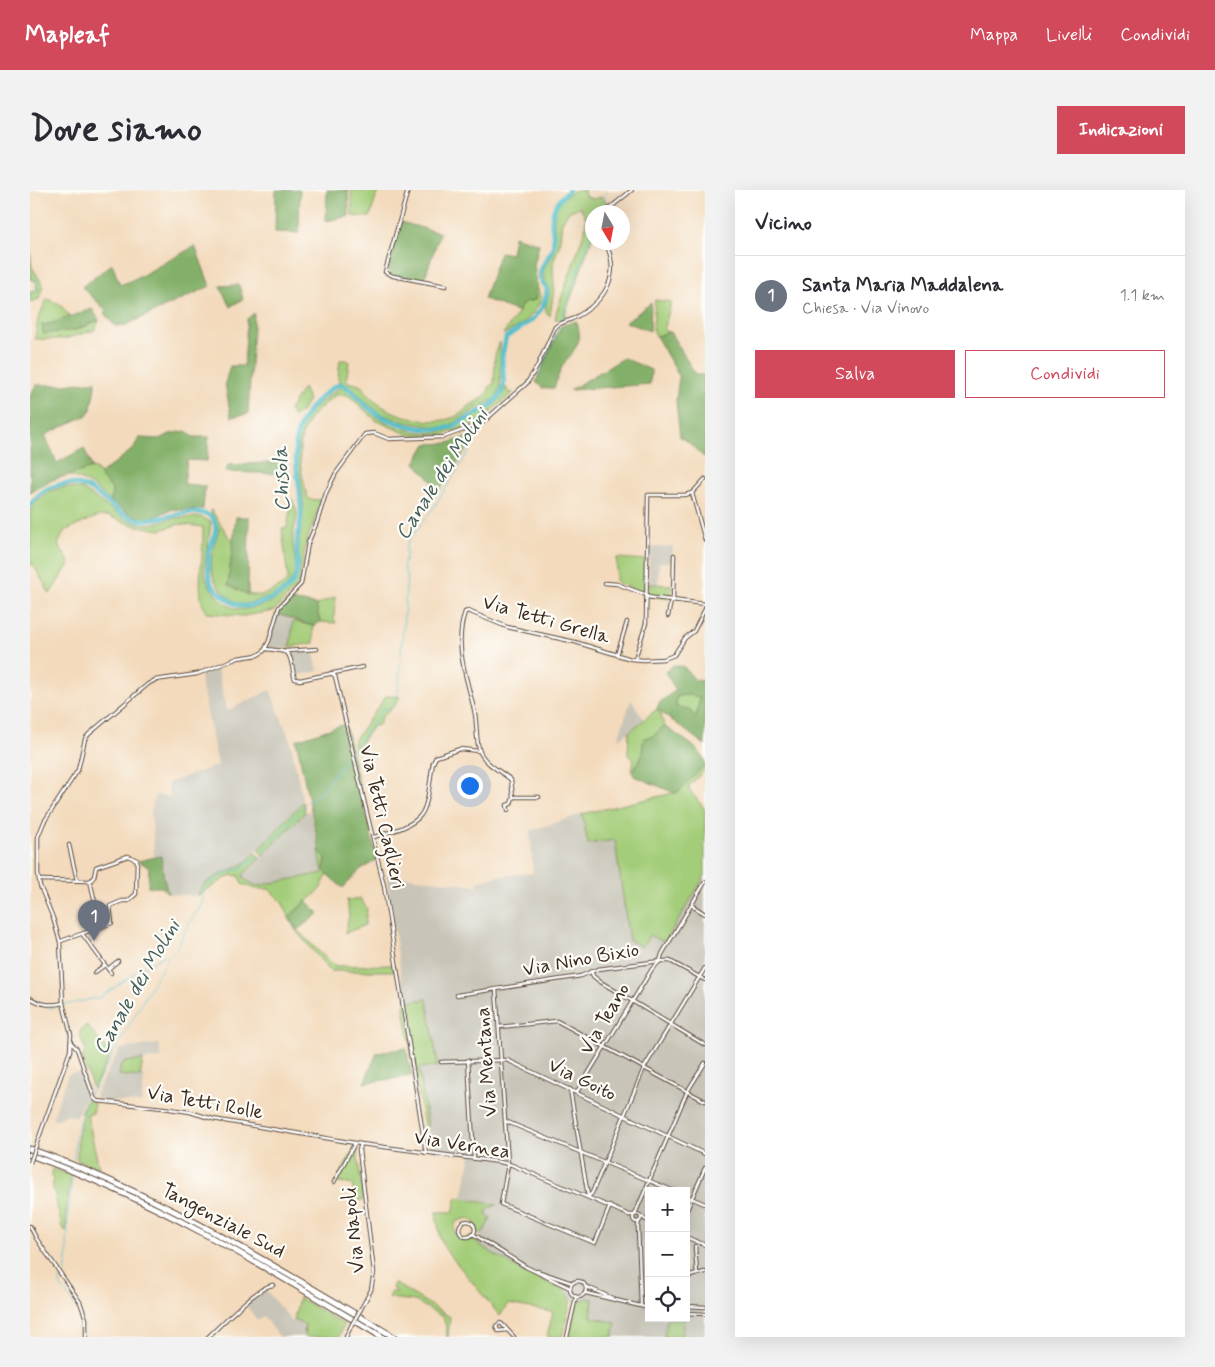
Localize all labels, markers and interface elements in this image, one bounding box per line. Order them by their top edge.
text: Mapleaf [25,20,110,51]
text: Mappa [970,23,1018,47]
text: Livelli [1046,23,1092,47]
text: Condividi [1120,23,1190,47]
button: Indicazioni [1057,106,1185,154]
text: Dove siamo [30,107,202,153]
north arrow [585,205,630,250]
text: Vicino [755,209,812,237]
text: Santa Maria Maddalena [802,273,1003,298]
text: 1 [767,285,775,306]
text: 1.1 km [1120,285,1165,306]
text: Chiesa · Via Vinovo [802,298,929,319]
button: Salva [755,350,955,398]
button: Condividi [965,350,1165,398]
water label: Canale dei Molini [389,401,496,545]
water label: Chisola [267,445,297,512]
street label: Via Tetti Grella [479,589,614,651]
street label: Via Tetti Caglieri [350,742,412,892]
your location [457,773,483,799]
pin: 1 [78,900,110,941]
water label: Canale dei Molini [87,912,188,1060]
street label: Via Nino Bixio [521,936,641,984]
street label: Via Teano [573,978,637,1060]
street label: Via Mentana [470,1006,504,1118]
street label: Via Goito [543,1052,621,1108]
street label: Via Tetti Rolle [145,1079,265,1127]
street label: Via Vernea [412,1124,512,1166]
street label: Tangenziale Sud [156,1177,290,1266]
street label: Via Napoli [336,1186,372,1274]
map controls [645,1187,690,1322]
button: + [645,1187,690,1232]
button: − [645,1232,690,1277]
button: locate [645,1277,690,1322]

